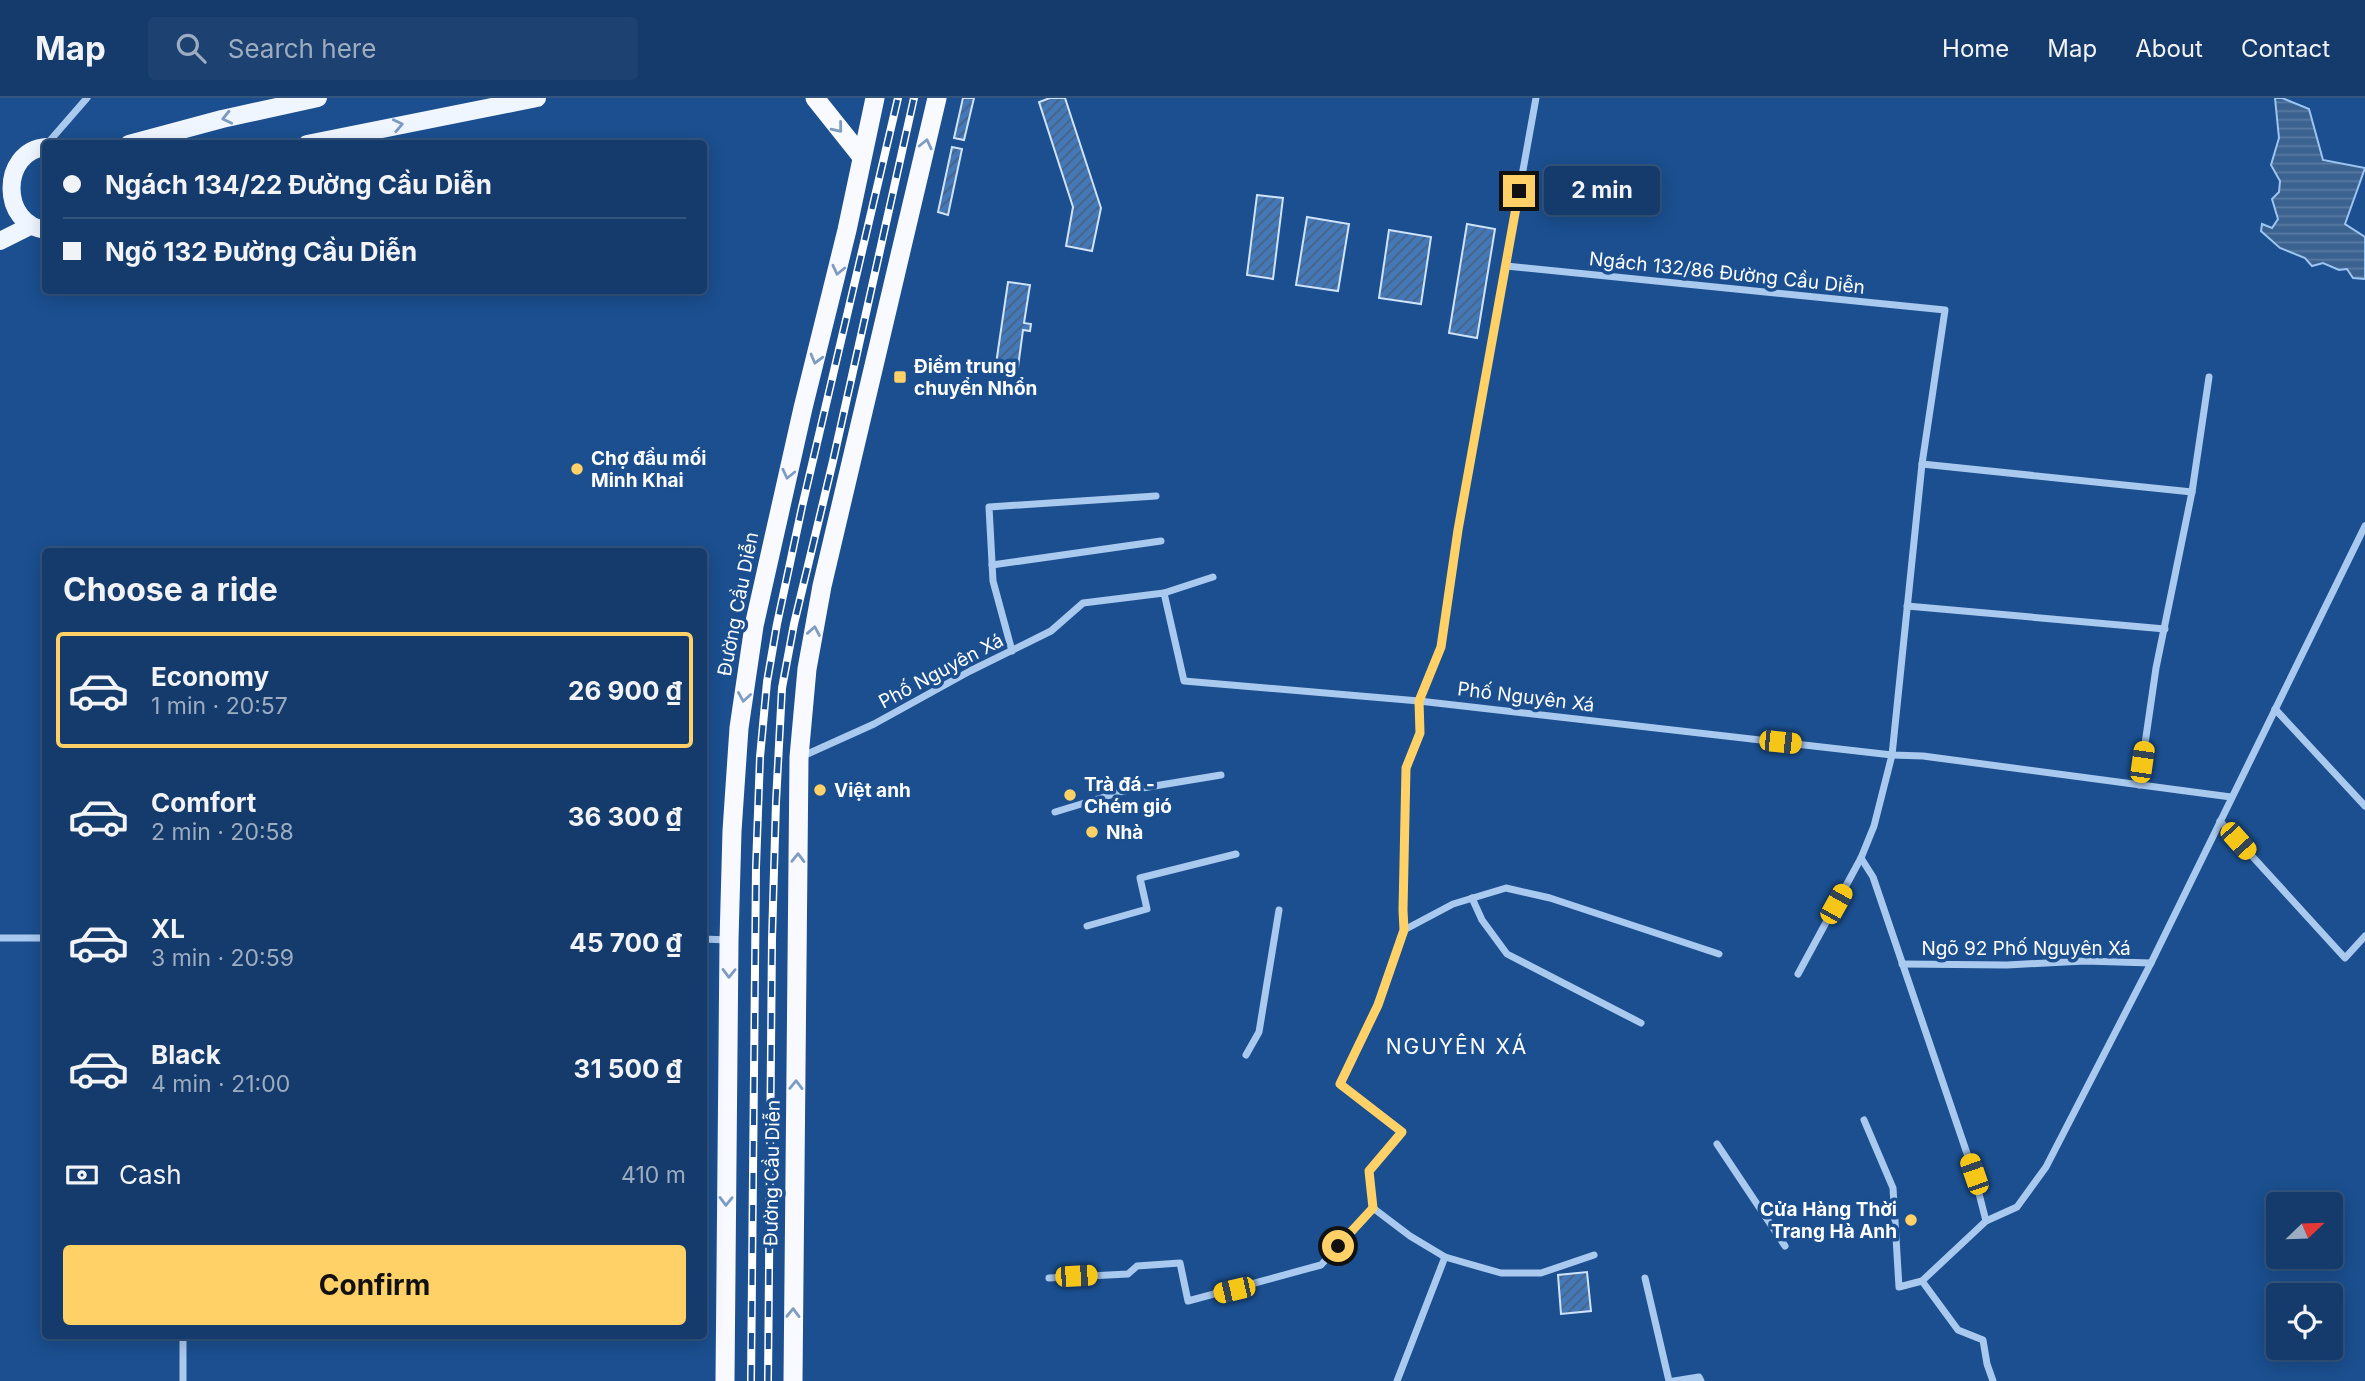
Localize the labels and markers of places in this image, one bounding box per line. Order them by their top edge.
place label: Điểm trung chuyển Nhổn [914,355,1037,400]
marker: Điểm trung chuyển Nhổn [892,369,908,385]
place label: Chợ đầu mối Minh Khai [591,447,706,492]
marker: Chợ đầu mối Minh Khai [569,461,585,477]
place label: Trà đá - Chém gió [1084,773,1172,818]
place label: Việt anh [834,779,911,802]
marker: Việt anh [812,782,828,798]
marker: Trà đá - Chém gió [1062,787,1078,803]
place label: Nhà [1106,821,1143,844]
marker: Nhà [1084,824,1100,840]
place label: Cửa Hàng Thời Trang Hà Anh [1760,1198,1897,1243]
marker: Cửa Hàng Thời Trang Hà Anh [1903,1212,1919,1228]

